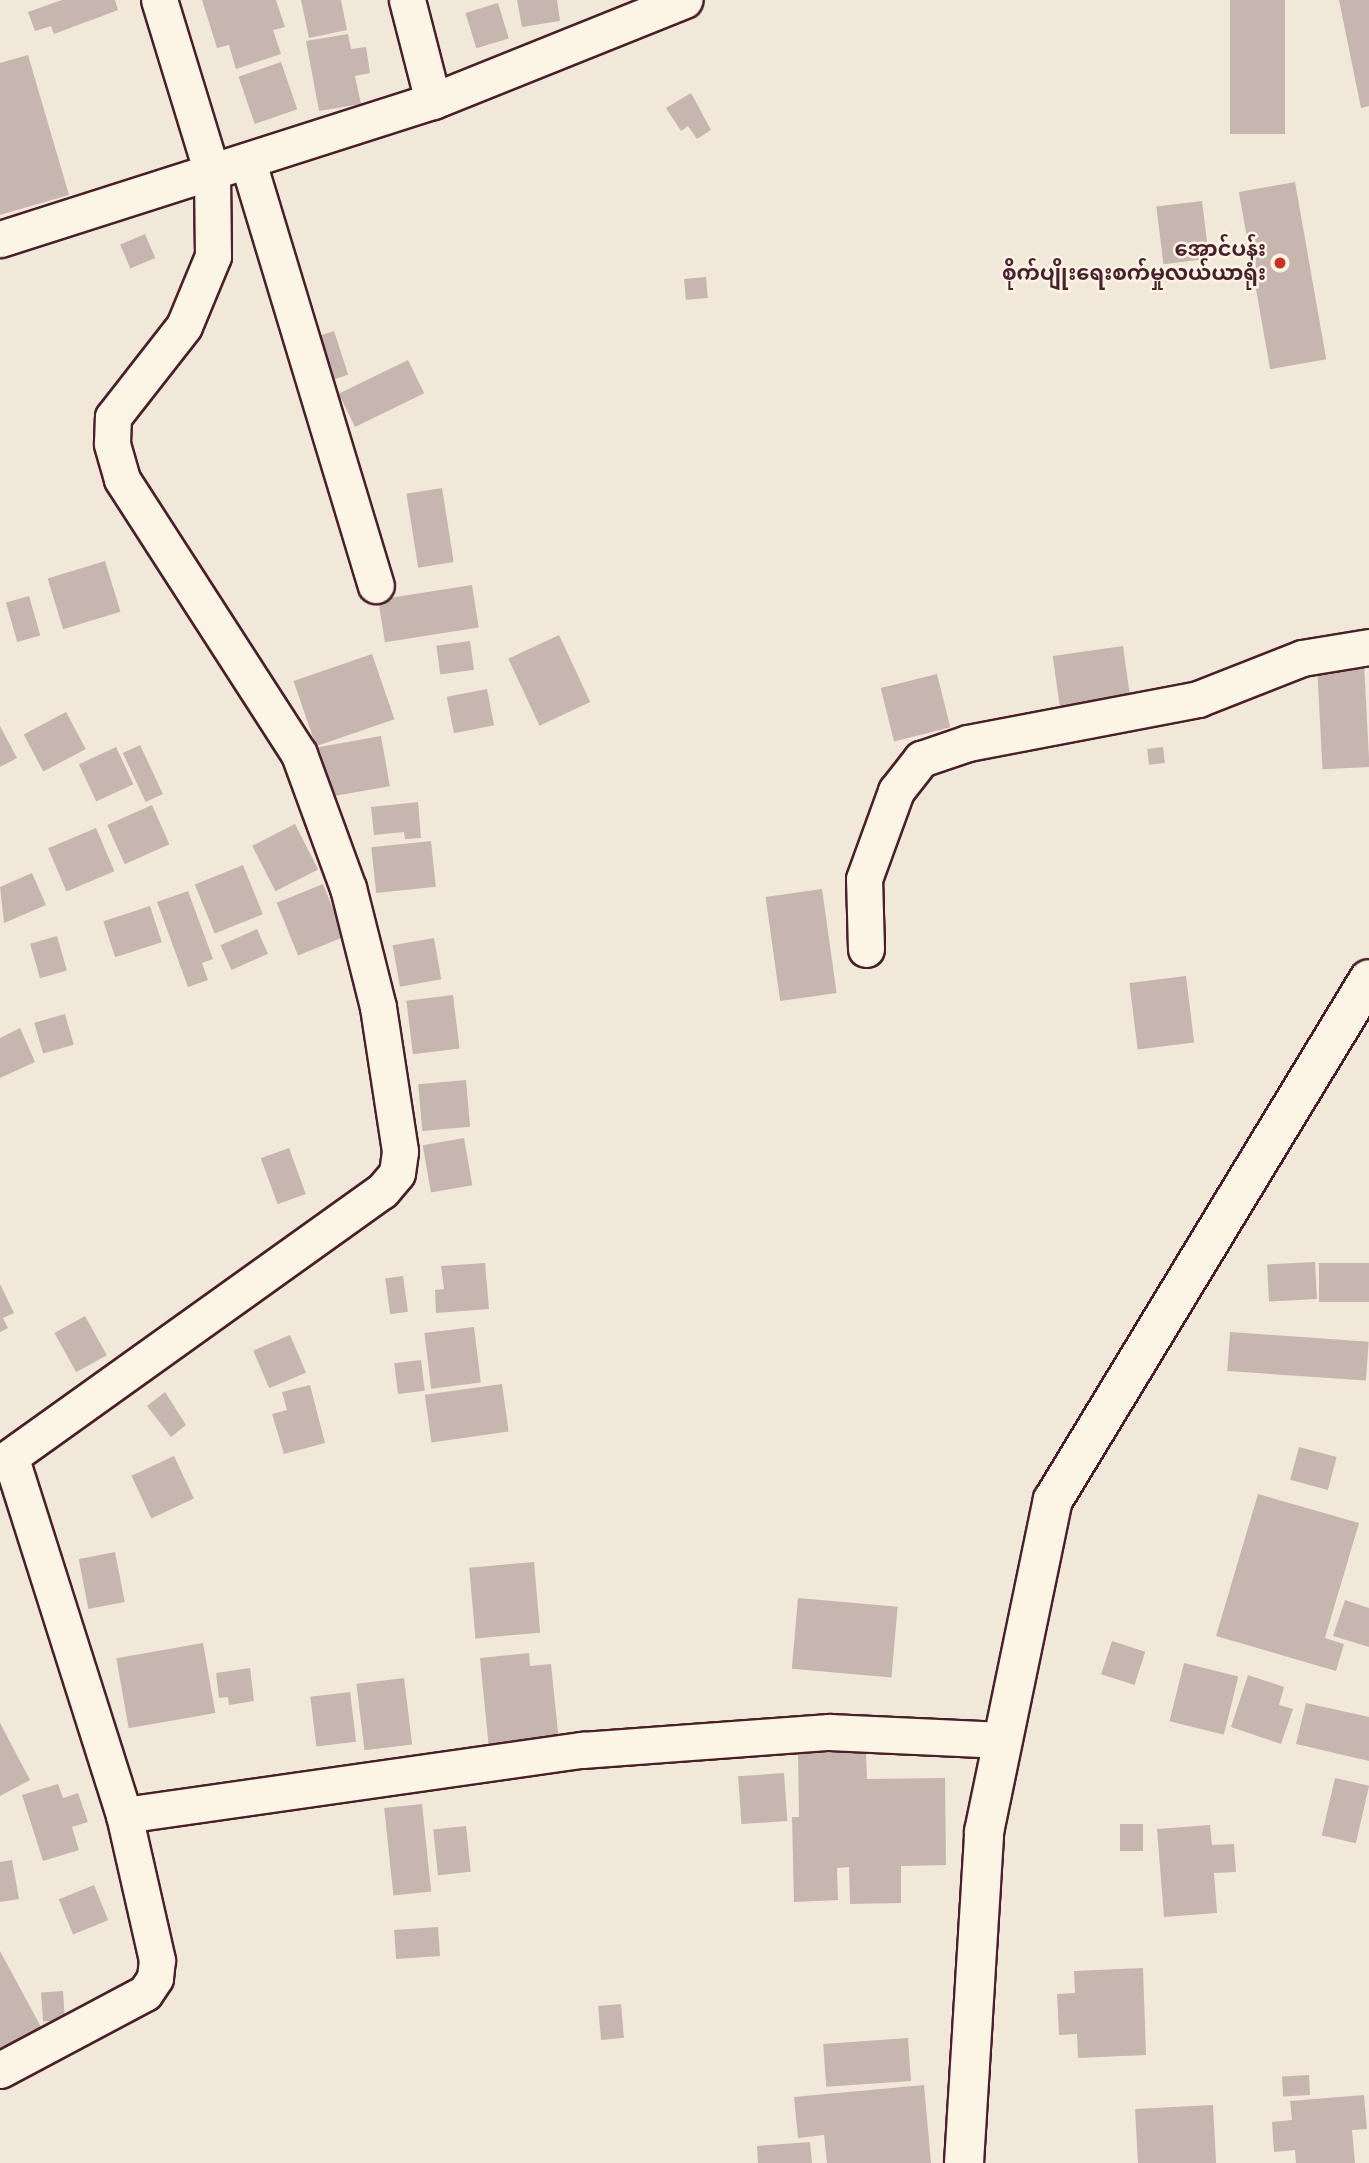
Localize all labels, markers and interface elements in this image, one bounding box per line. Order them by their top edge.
place label: အောင်ပန်း စိုက်ပျိုးရေးစက်မှုလယ်ယာရုံး [1002,238,1266,288]
marker: အောင်ပန်း စိုက်ပျိုးရေးစက်မှုလယ်ယာရုံး [1272,255,1288,271]

